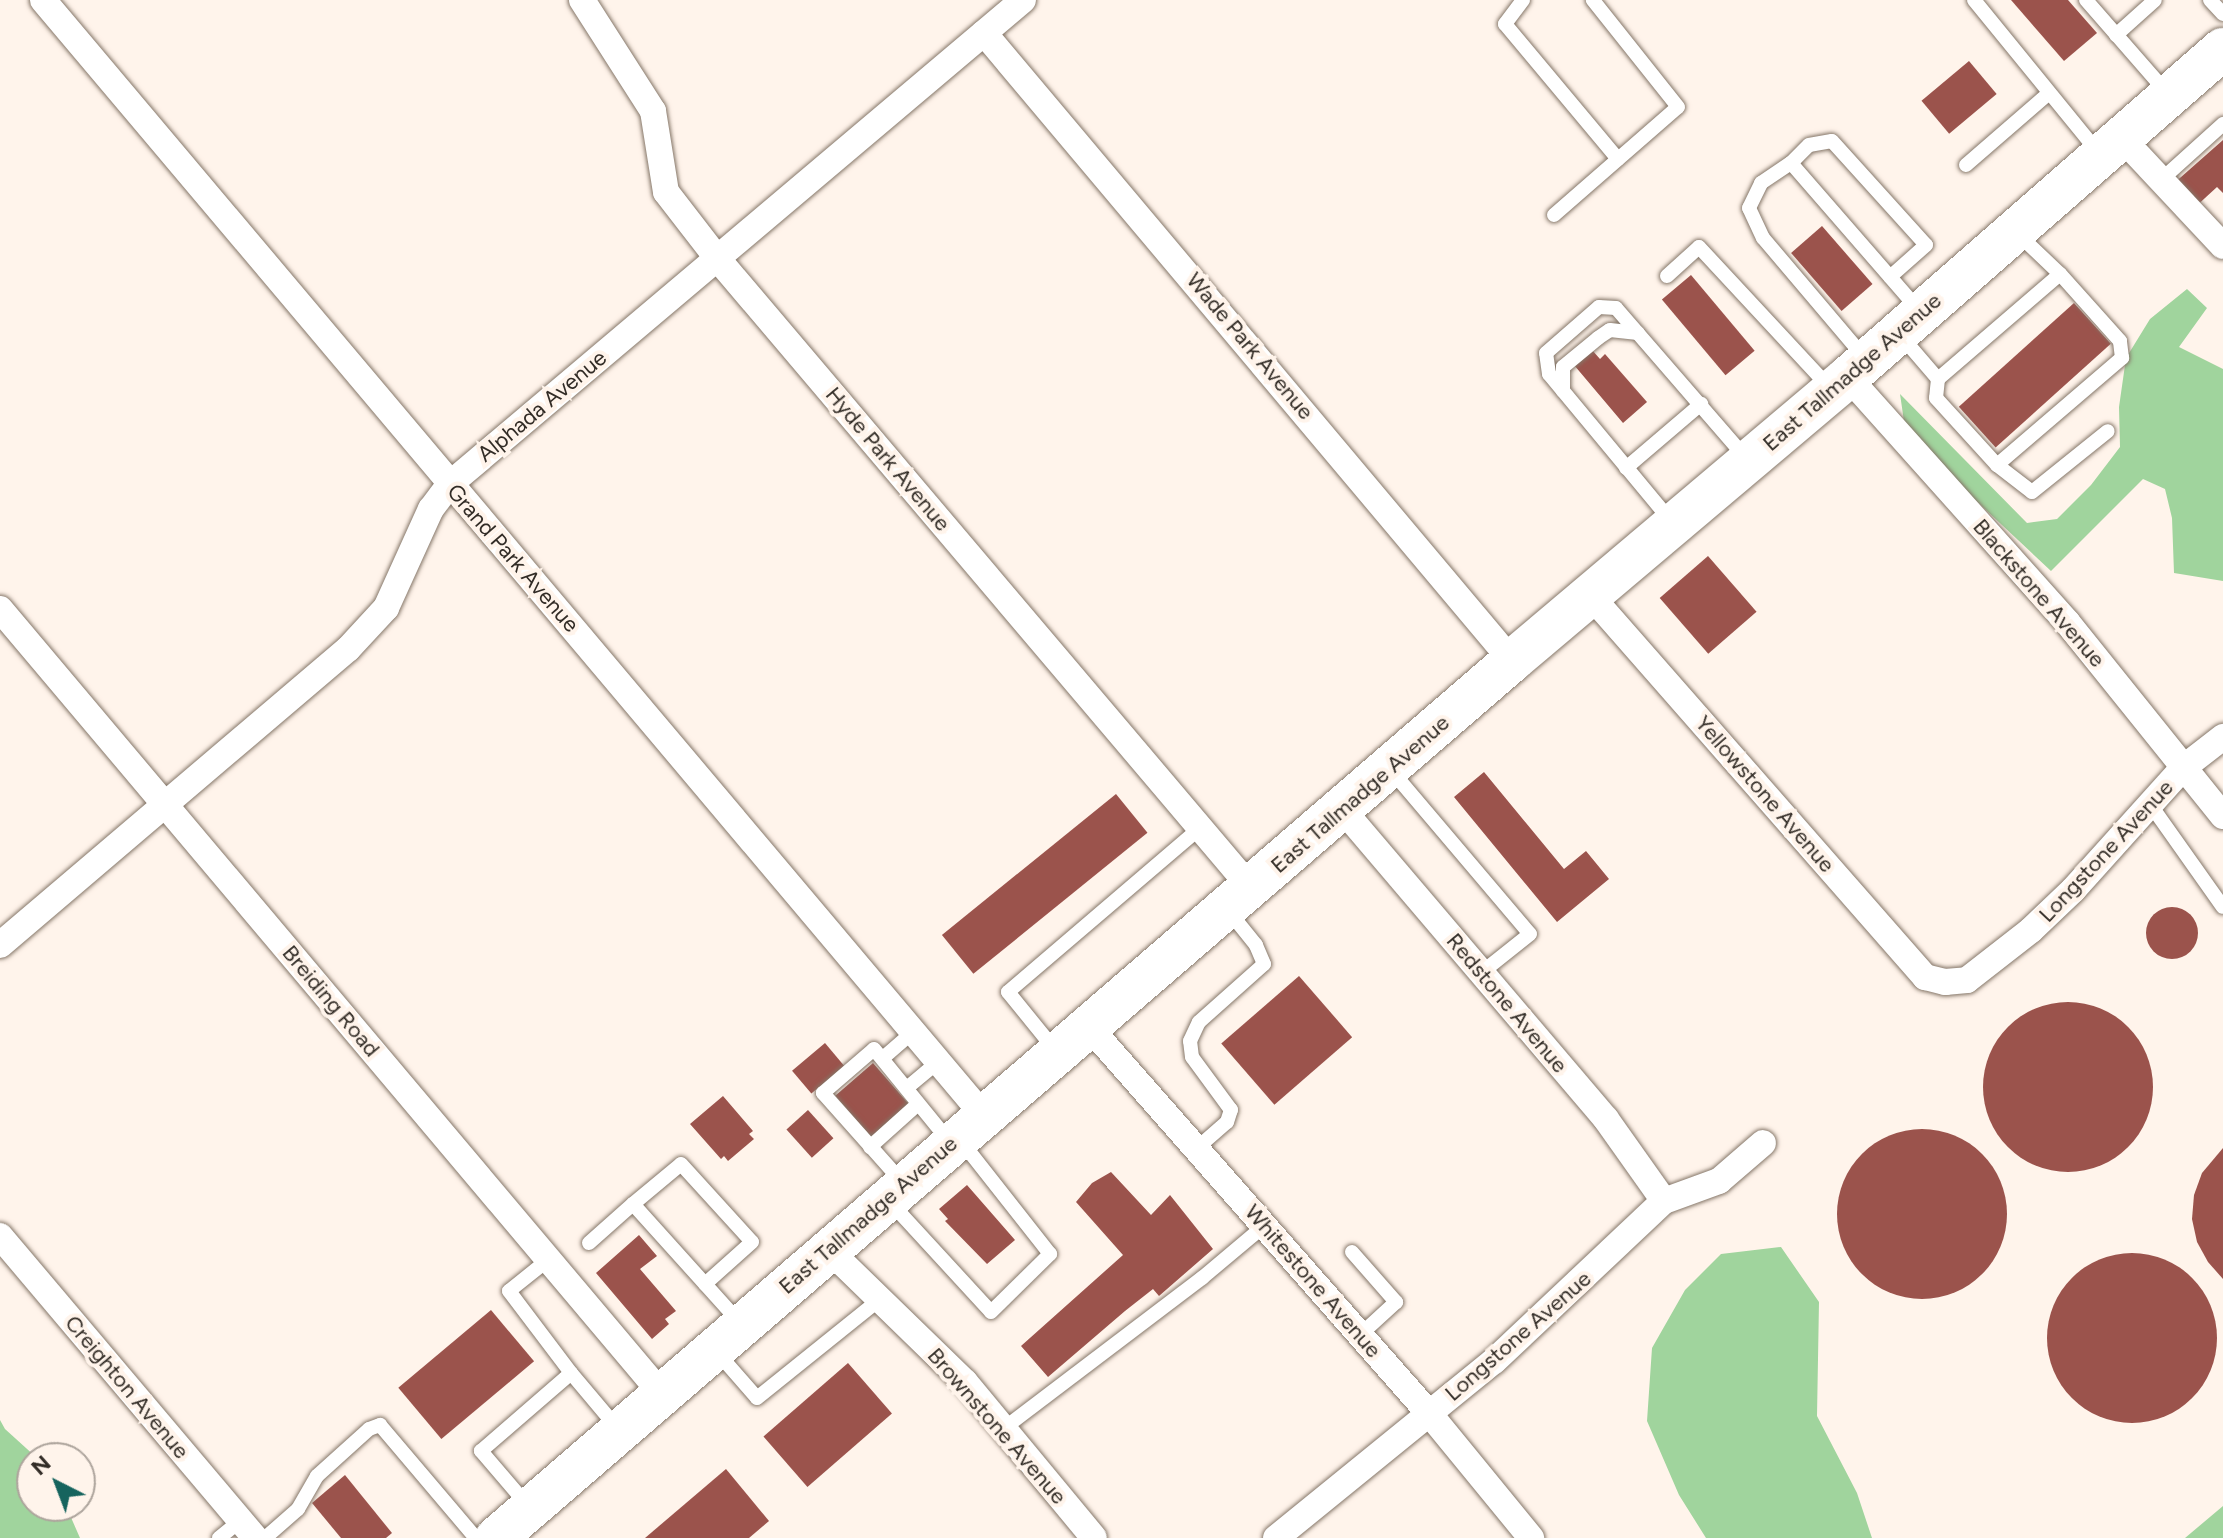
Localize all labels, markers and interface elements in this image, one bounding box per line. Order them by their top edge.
street label: Wade Park Avenue [1181,267,1319,425]
street label: East Tallmadge Avenue [1757,287,1947,457]
street label: Alphada Avenue [472,344,612,468]
street label: Hyde Park Avenue [820,382,956,536]
street label: Grand Park Avenue [441,479,585,637]
street label: Blackstone Avenue [1968,514,2110,672]
street label: East Tallmadge Avenue [1265,709,1455,879]
street label: Yellowstone Avenue [1690,710,1840,878]
street label: Longstone Avenue [2033,774,2179,928]
street label: Redstone Avenue [1441,928,1573,1078]
street label: Breiding Road [277,940,385,1062]
street label: East Tallmadge Avenue [773,1130,963,1300]
street label: Whitestone Avenue [1239,1199,1387,1363]
street label: Longstone Avenue [1440,1265,1596,1407]
street label: Creighton Avenue [59,1310,195,1464]
street label: Brownstone Avenue [922,1343,1072,1509]
north arrow [16,1442,96,1522]
text: N [26,1450,56,1481]

